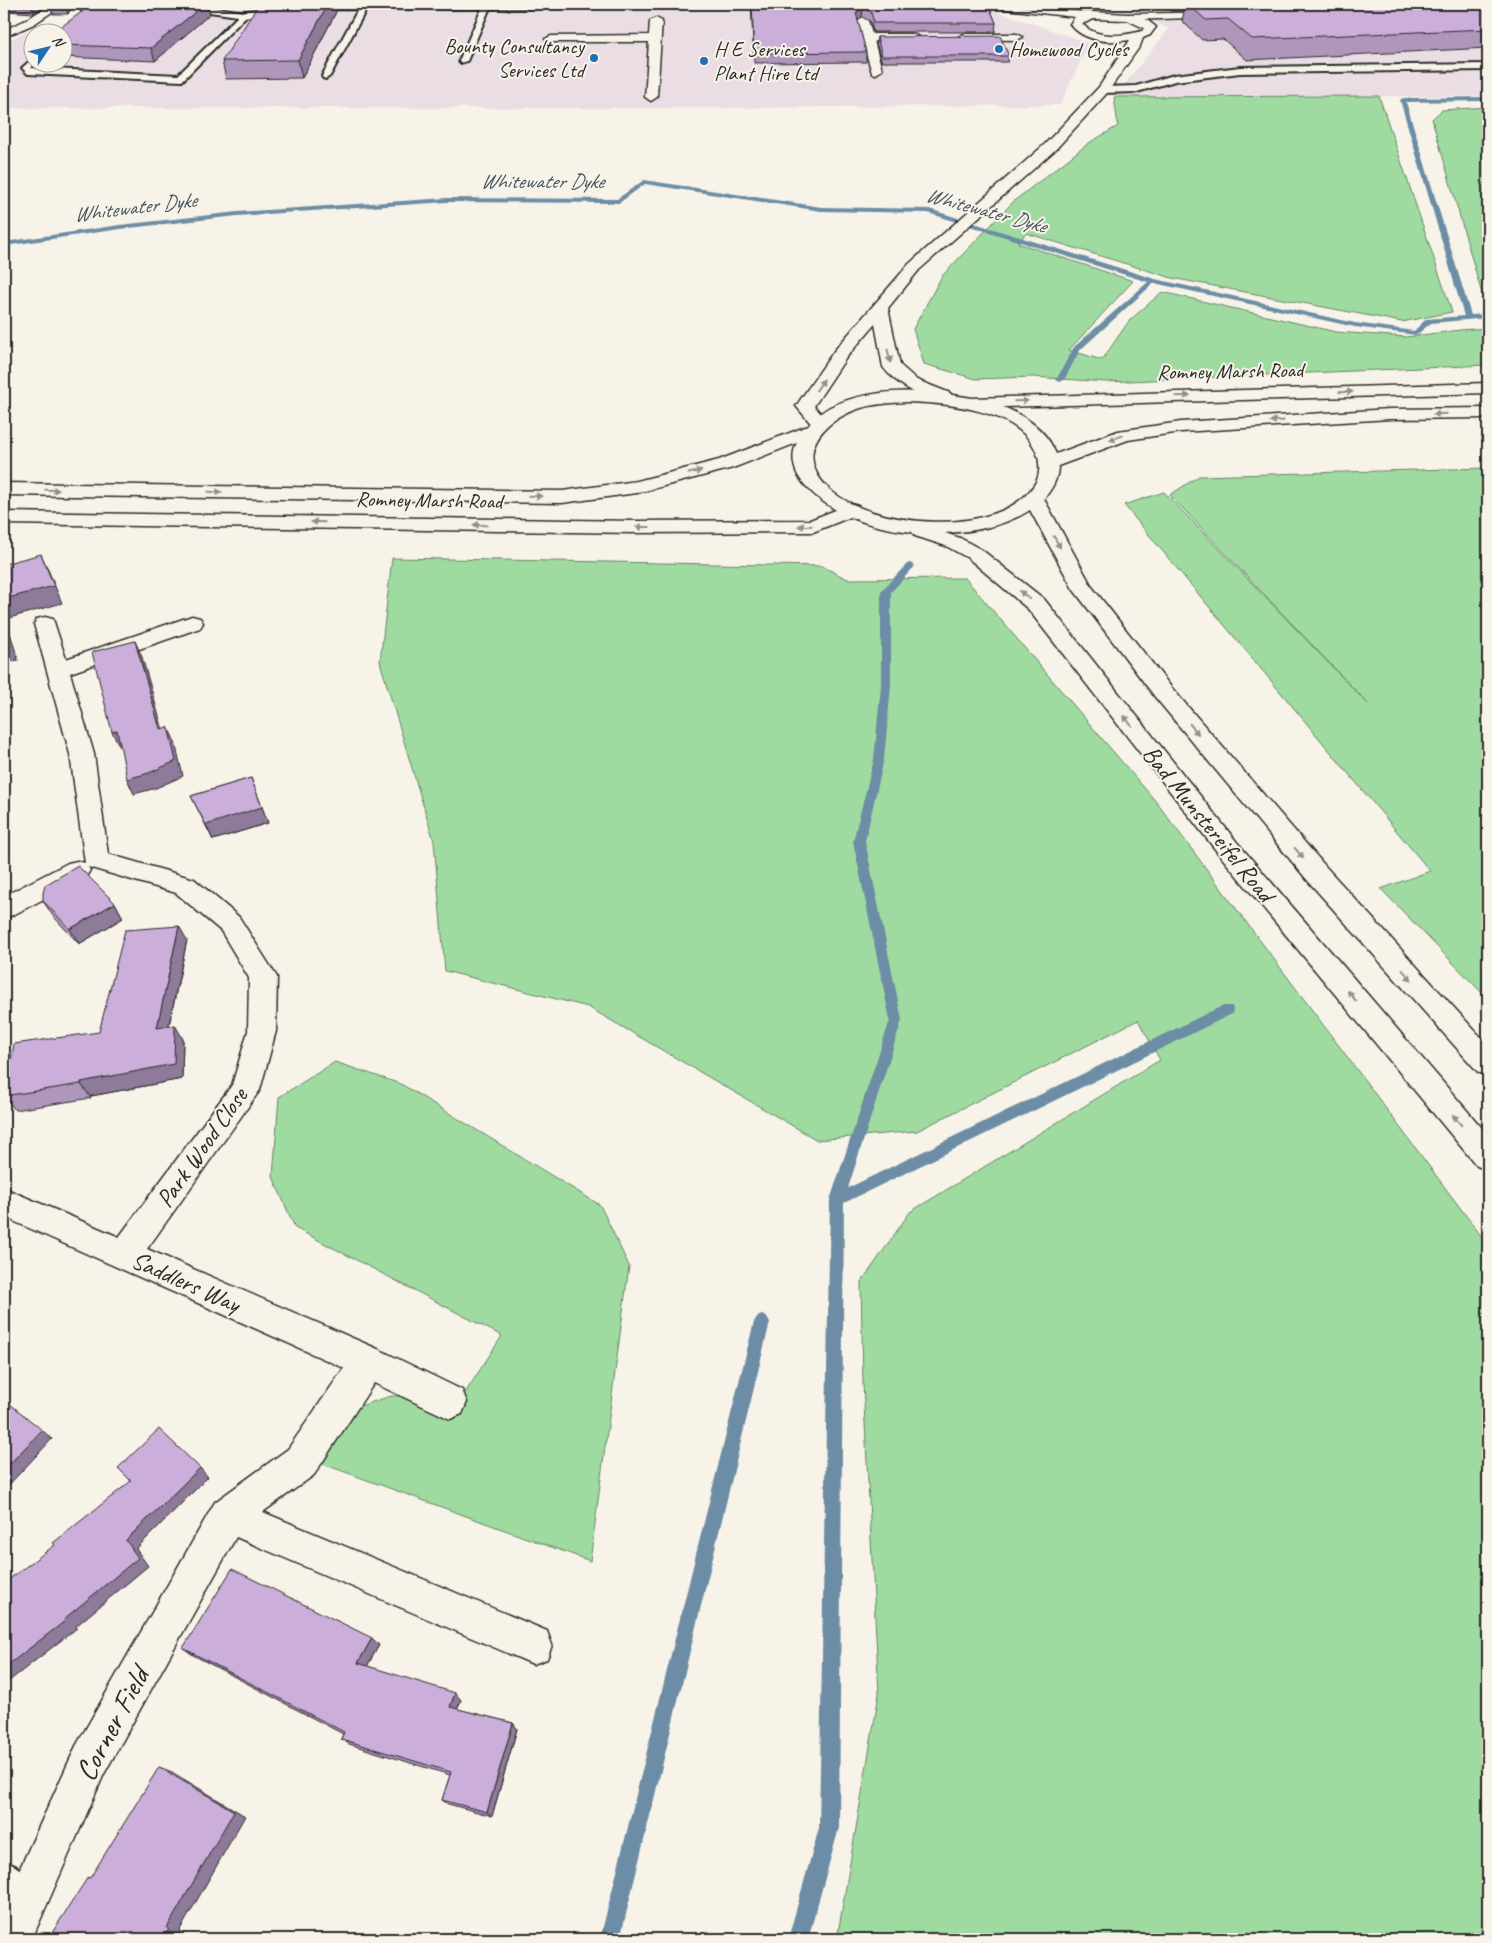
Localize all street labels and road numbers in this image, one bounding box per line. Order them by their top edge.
street label: Romney Marsh Road [1157,357,1307,385]
street label: Romney Marsh Road [356,486,506,514]
street label: Bad Munstereifel Road [1135,739,1284,912]
street label: Park Wood Close [149,1080,256,1214]
street label: Saddlers Way [126,1244,247,1321]
street label: Corner Field [66,1657,160,1787]

